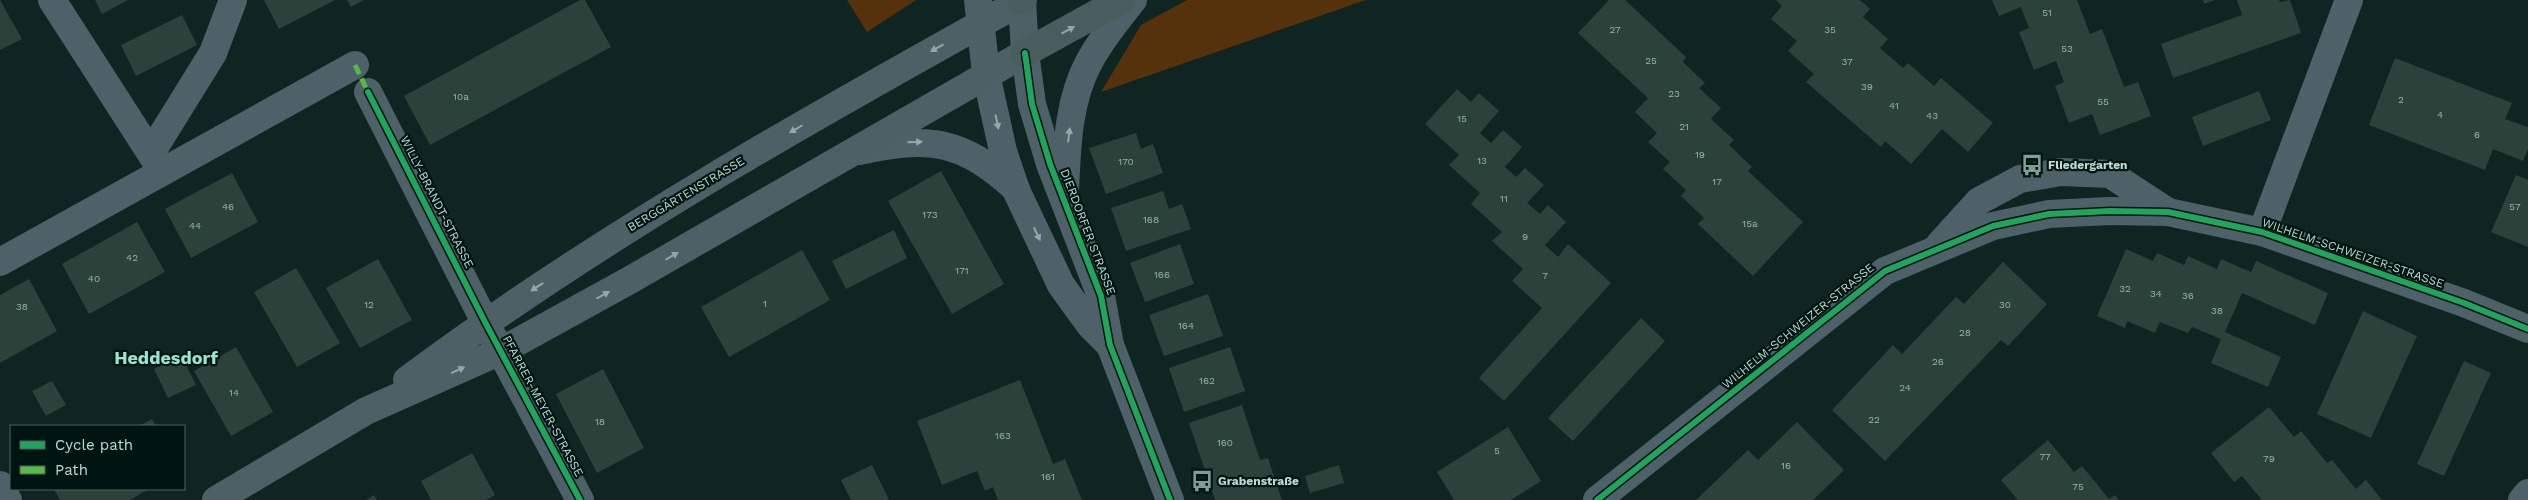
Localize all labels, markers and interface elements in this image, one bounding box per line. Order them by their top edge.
house number: 51 [2042,7,2052,18]
house number: 27 [1609,24,1621,35]
house number: 35 [1824,24,1836,35]
one-way arrow [1061,25,1074,34]
house number: 53 [2061,43,2073,54]
one-way arrow [929,44,944,52]
house number: 25 [1645,55,1657,66]
house number: 37 [1841,56,1853,67]
house number: 39 [1861,81,1873,92]
house number: 23 [1668,88,1680,99]
house number: 10a [453,91,469,102]
house number: 2 [2398,94,2404,105]
house number: 55 [2097,96,2109,107]
house number: 41 [1889,100,1899,111]
house number: 4 [2437,109,2443,120]
house number: 43 [1926,110,1938,121]
house number: 15 [1457,113,1467,124]
one-way arrow [993,114,1001,130]
house number: 21 [1679,121,1689,132]
one-way arrow [789,125,803,134]
one-way arrow [1065,127,1073,143]
house number: 6 [2474,129,2480,140]
street label: WILLY-BRANDT-STRASSE [398,134,477,271]
one-way arrow [907,138,923,146]
house number: 19 [1695,149,1705,160]
bus stop icon: Fliedergarten [2019,152,2045,178]
street label: BERGGÄRTENSTRASSE [625,153,747,234]
house number: 13 [1477,155,1487,166]
house number: 170 [1118,156,1134,167]
place label: Fliedergarten [2048,158,2128,172]
street label: DIERDORFER STRASSE [1057,167,1119,297]
house number: 17 [1712,176,1722,187]
house number: 11 [1500,193,1508,204]
house number: 46 [222,201,234,212]
house number: 57 [2509,201,2521,212]
house number: 173 [922,209,938,220]
house number: 168 [1143,214,1159,225]
street label: WILHELM-SCHWEIZER-STRASSE [2260,215,2446,291]
house number: 15a [1742,218,1758,229]
house number: 44 [189,220,201,231]
one-way arrow [1033,227,1041,241]
house number: 9 [1522,231,1528,242]
one-way arrow [665,251,679,260]
house number: 42 [126,252,138,263]
street label: WILHELM-SCHWEIZER-STRASSE [1719,260,1877,392]
house number: 171 [955,265,969,276]
house number: 166 [1154,269,1170,280]
house number: 7 [1542,270,1548,281]
house number: 40 [88,273,100,284]
one-way arrow [531,282,544,292]
house number: 32 [2119,283,2131,294]
house number: 34 [2150,288,2162,299]
house number: 36 [2182,290,2194,301]
one-way arrow [595,291,610,299]
house number: 1 [763,298,767,309]
house number: 12 [364,299,374,310]
house number: 30 [1999,299,2011,310]
house number: 38 [16,301,28,312]
house number: 38 [2211,305,2223,316]
house number: 164 [1178,320,1194,331]
house number: 28 [1959,327,1971,338]
street label: PFARRER-MEYER-STRASSE [500,333,586,479]
district label: Heddesdorf [114,347,218,368]
house number: 26 [1932,356,1944,367]
one-way arrow [451,365,465,373]
house number: 162 [1199,375,1215,386]
house number: 24 [1899,382,1911,393]
house number: 14 [229,387,239,398]
house number: 22 [1868,414,1880,425]
house number: 18 [595,416,605,427]
legend [10,425,185,490]
house number: 163 [995,430,1011,441]
text: Cycle path [55,436,133,454]
house number: 160 [1217,437,1233,448]
house number: 5 [1494,445,1500,456]
house number: 77 [2039,451,2051,462]
house number: 79 [2263,453,2275,464]
house number: 16 [1781,460,1791,471]
text: Path [55,461,88,479]
bus stop icon: Grabenstraße [1189,468,1215,494]
house number: 161 [1041,471,1055,482]
place label: Grabenstraße [1218,474,1299,488]
house number: 75 [2072,481,2084,492]

